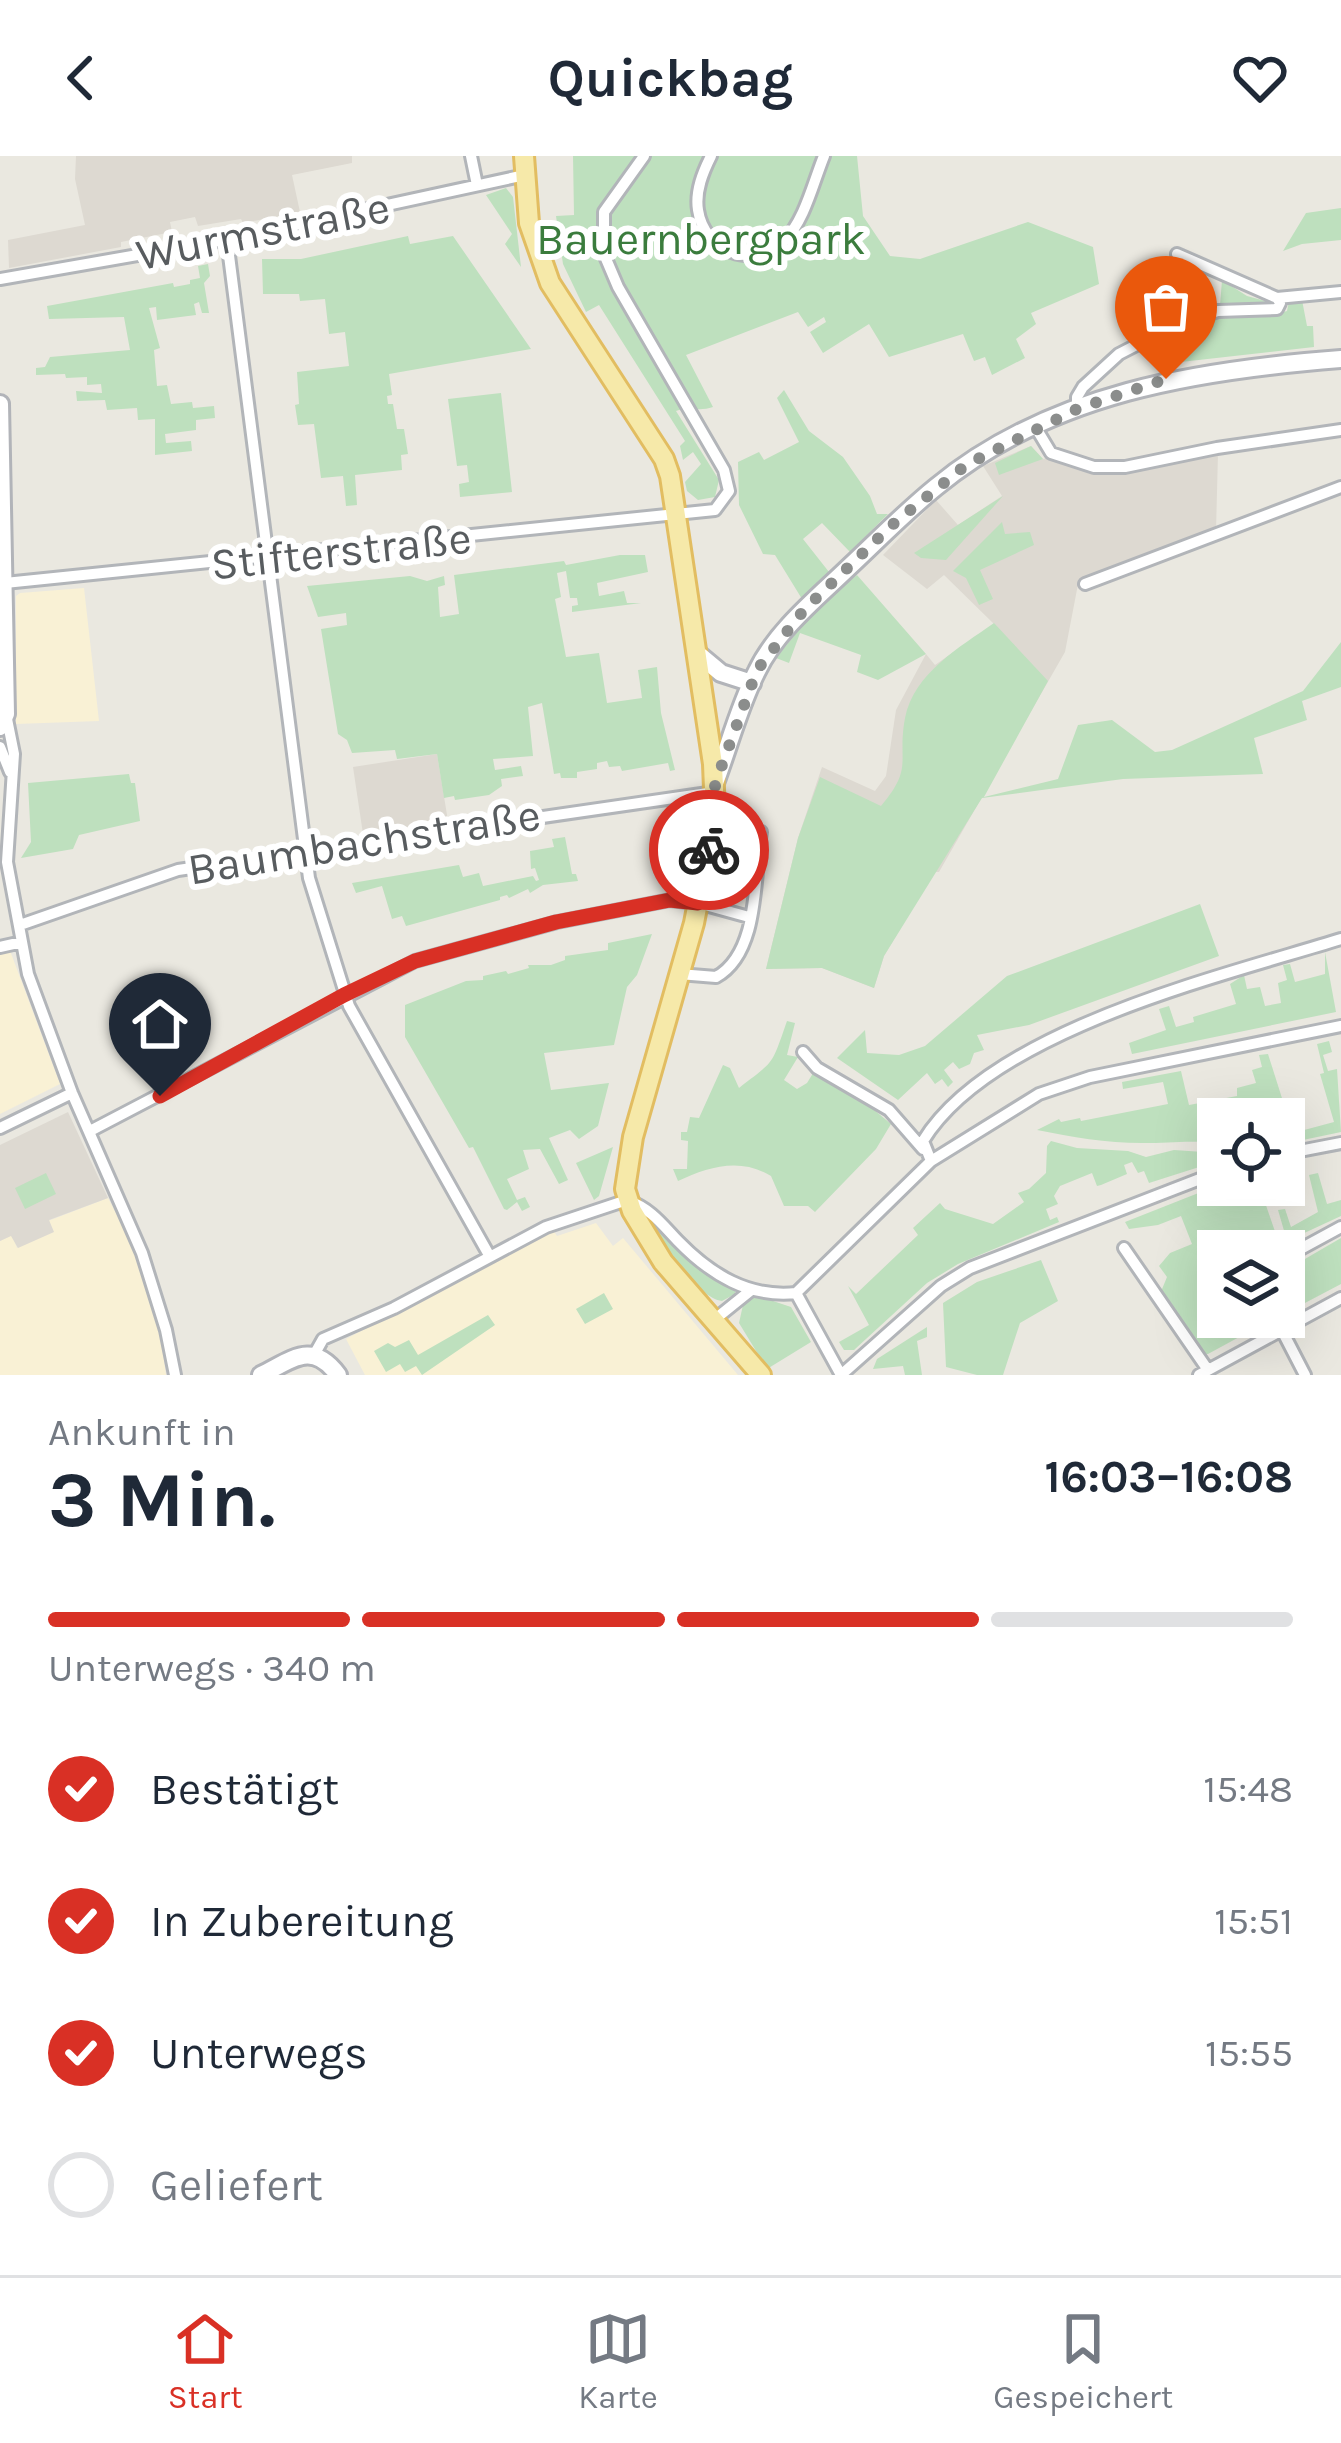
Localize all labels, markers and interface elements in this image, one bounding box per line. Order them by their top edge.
icon: back [48,45,114,111]
icon: heart [1227,45,1293,111]
text: Quickbag [548,46,793,110]
street label: Wurmstraße [132,181,394,281]
park label: Bauernbergpark [536,213,866,266]
pin [1115,256,1217,379]
icon: bag [1133,274,1199,340]
street label: Stifterstraße [208,511,474,591]
street label: Baumbachstraße [184,788,544,896]
courier [649,790,769,910]
icon: bike [676,817,742,883]
pin [109,973,211,1096]
icon: home [127,991,193,1057]
map controls [1197,1098,1305,1338]
button: locate [1197,1098,1305,1206]
button: layers [1197,1230,1305,1338]
text: Ankunft in [48,1409,236,1455]
text: 16:03–16:08 [1044,1451,1293,1503]
text: 3 Min. [48,1454,275,1546]
text: Unterwegs · 340 m [48,1645,376,1691]
icon: check [48,1756,114,1822]
text: Bestätigt [150,1763,339,1815]
text: 15:48 [1203,1766,1293,1812]
icon: check [48,1888,114,1954]
text: In Zubereitung [150,1895,454,1947]
text: 15:51 [1214,1898,1293,1944]
icon: check [48,2020,114,2086]
text: Unterwegs [150,2027,368,2079]
text: 15:55 [1205,2030,1293,2076]
text: Geliefert [150,2159,323,2211]
tab: Start [168,2306,243,2416]
tab: Karte [578,2306,658,2416]
tab: Gespeichert [993,2306,1173,2416]

